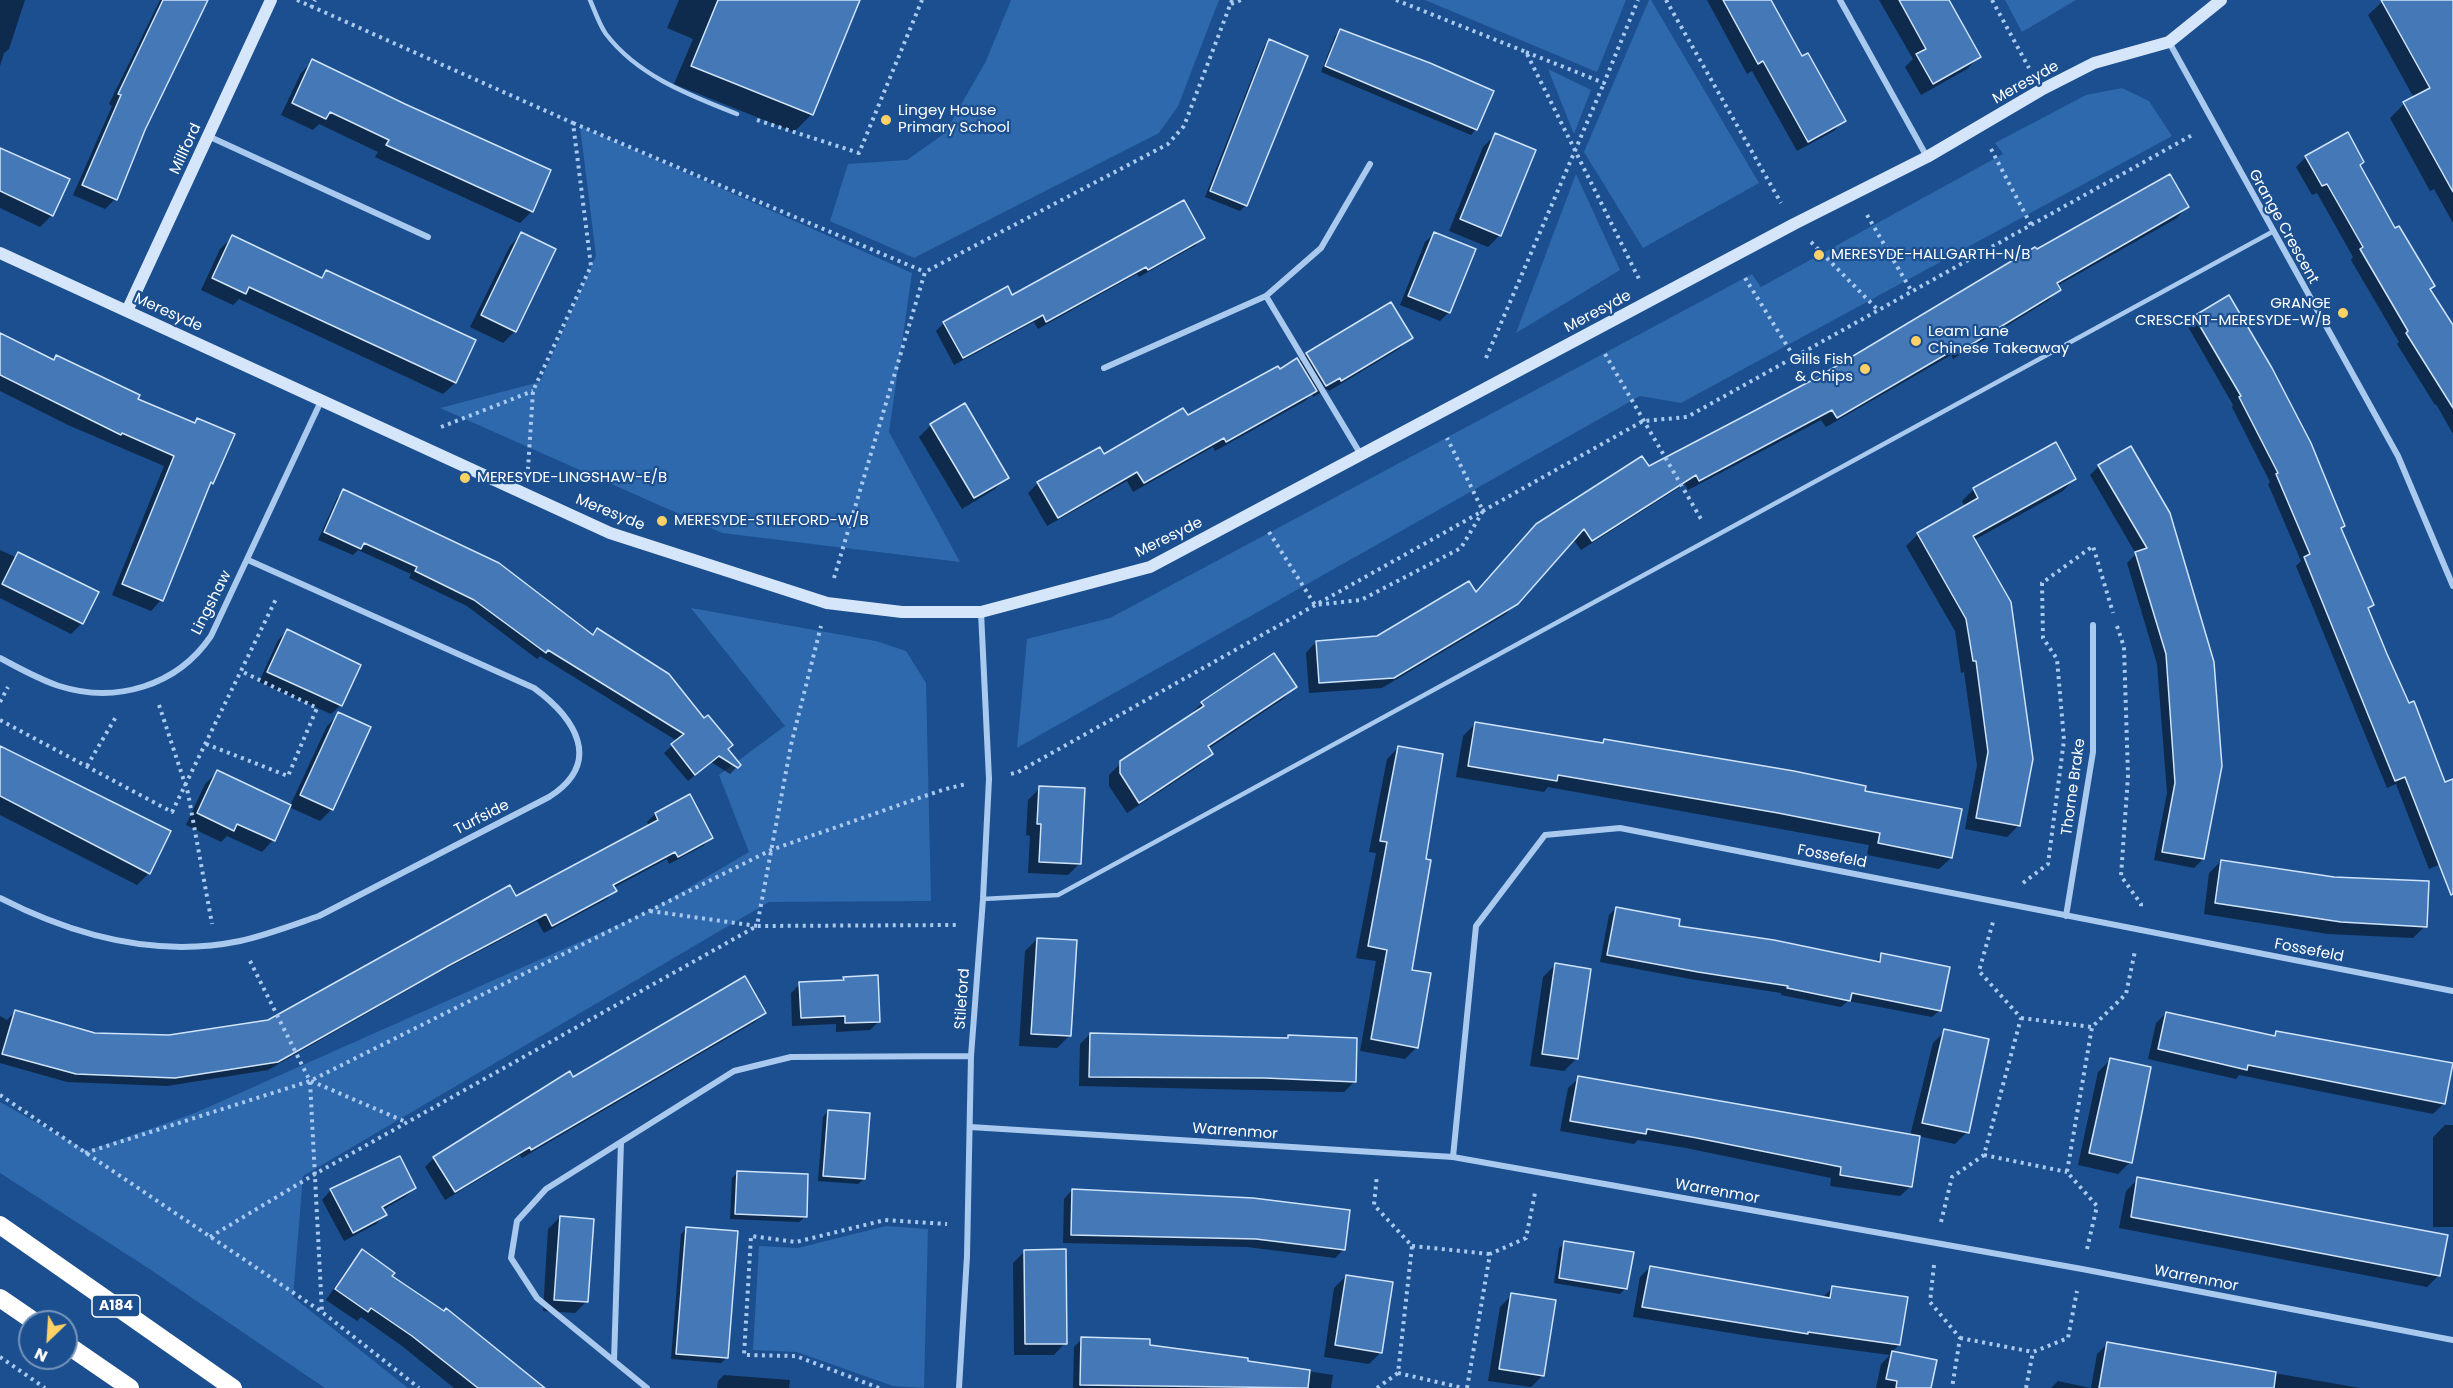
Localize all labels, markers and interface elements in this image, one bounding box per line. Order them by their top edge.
street label: Meresyde [1990,57,2062,109]
place label: Lingey House Primary School [898,102,1010,137]
marker: Lingey House Primary School [879,113,893,127]
street label: Millford [166,121,206,177]
street label: Grange Crescent [2244,167,2322,287]
place label: MERESYDE-HALLGARTH-N/B [1831,246,2031,264]
marker: MERESYDE-HALLGARTH-N/B [1812,248,1826,262]
street label: Meresyde [1562,287,1634,337]
street label: Meresyde [131,290,205,336]
place label: GRANGE CRESCENT-MERESYDE-W/B [2135,295,2331,330]
marker: GRANGE CRESCENT-MERESYDE-W/B [2336,306,2350,320]
place label: Leam Lane Chinese Takeaway [1928,323,2069,358]
marker: Leam Lane Chinese Takeaway [1909,334,1923,348]
place label: Gills Fish & Chips [1790,351,1853,386]
marker: Gills Fish & Chips [1858,362,1872,376]
place label: MERESYDE-LINGSHAW-E/B [477,469,667,487]
marker: MERESYDE-LINGSHAW-E/B [458,471,472,485]
street label: Meresyde [573,491,647,535]
place label: MERESYDE-STILEFORD-W/B [674,512,869,530]
marker: MERESYDE-STILEFORD-W/B [655,514,669,528]
street label: Meresyde [1132,514,1206,562]
street label: Lingshaw [188,568,236,638]
street label: Thorne Brake [2058,737,2090,837]
street label: Turfside [452,797,512,839]
street label: Fossefeld [1796,841,1868,873]
street label: Fossefeld [2273,935,2345,967]
street label: Stileford [952,968,974,1030]
street label: Warrenmor [1192,1120,1278,1144]
street label: Warrenmor [1673,1176,1761,1208]
street label: Warrenmor [2152,1262,2240,1296]
road number: A184 [92,1295,140,1317]
north arrow [18,1310,78,1370]
text: N [31,1342,51,1368]

